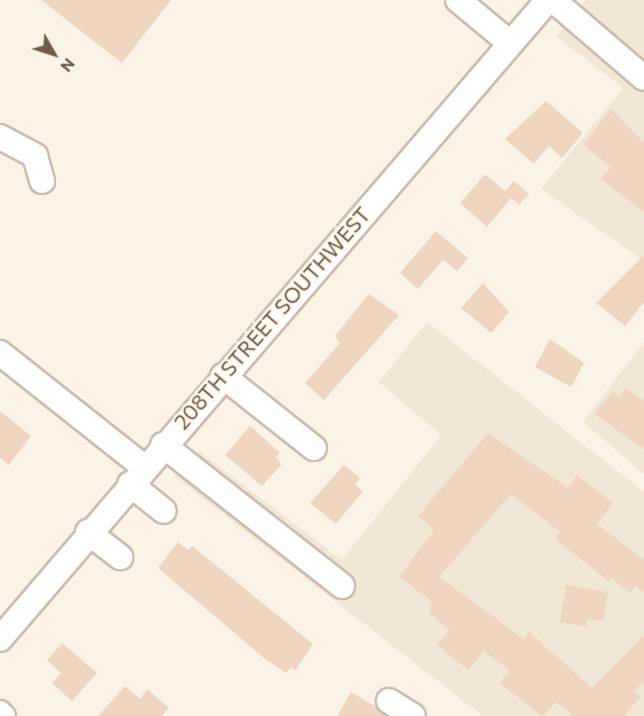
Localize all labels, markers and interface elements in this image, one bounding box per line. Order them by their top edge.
north arrow [24,24,84,84]
text: N [57,55,80,76]
street label: 208TH STREET SOUTHWEST [169,202,375,434]

